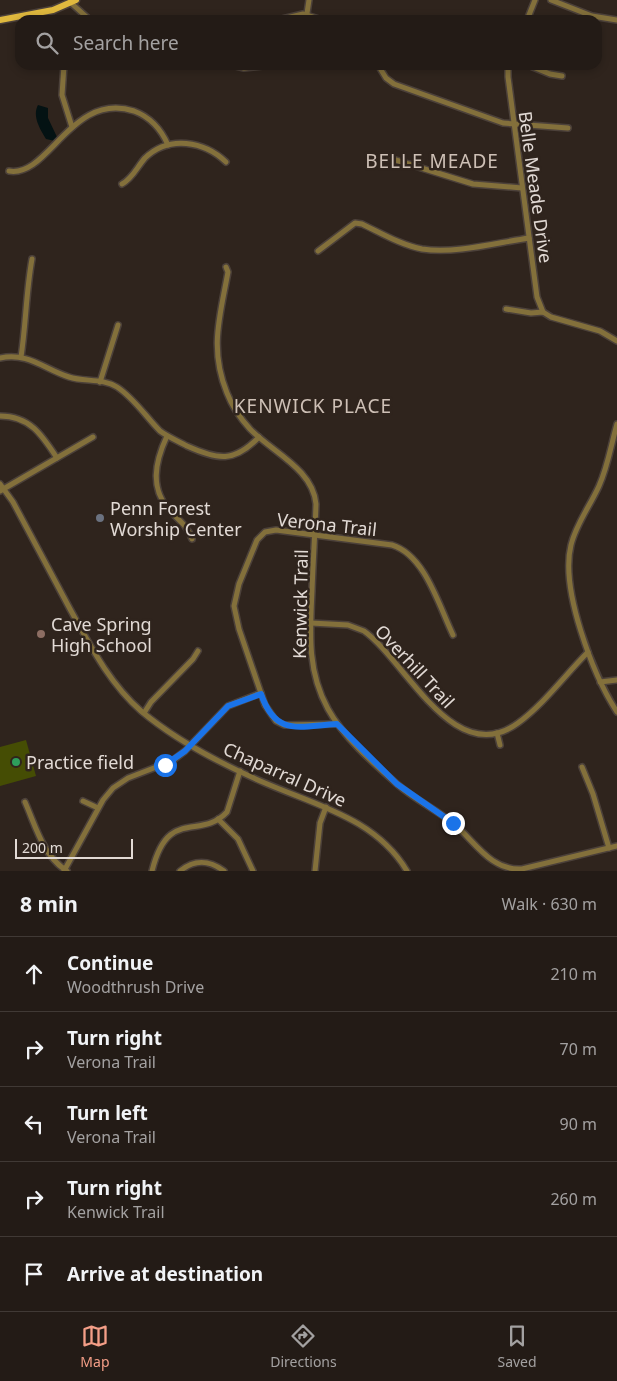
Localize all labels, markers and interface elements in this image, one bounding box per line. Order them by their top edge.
search box [15,15,602,70]
icon: search [33,29,61,57]
text: Search here [73,30,179,56]
street label: Belle Meade Drive [513,110,559,264]
district label: BELLE MEADE [365,148,499,174]
district label: KENWICK PLACE [234,393,392,419]
place label: Penn Forest Worship Center [110,496,242,541]
street label: Verona Trail [276,507,378,541]
marker: Penn Forest Worship Center [94,512,106,524]
street label: Kenwick Trail [287,549,313,659]
place label: Cave Spring High School [51,612,152,657]
street label: Overhill Trail [370,619,460,713]
marker: Cave Spring High School [35,628,47,640]
street label: Chaparral Drive [220,736,350,812]
place label: Practice field [26,750,134,774]
route start [154,754,177,777]
marker: Practice field [10,756,22,768]
route end [442,812,465,835]
scale bar [15,836,132,859]
text: 200 m [22,838,63,857]
text: 8 min [20,890,78,918]
text: Walk · 630 m [502,893,597,915]
text: Continue [67,950,153,976]
icon: ahead [20,960,48,988]
text: 210 m [550,963,597,985]
text: Woodthrush Drive [67,976,204,998]
text: Turn right [67,1025,162,1051]
icon: right [20,1035,48,1063]
text: 70 m [560,1038,597,1060]
text: Verona Trail [67,1051,156,1073]
text: Turn left [67,1100,148,1126]
icon: left [20,1110,48,1138]
text: 90 m [560,1113,597,1135]
text: Verona Trail [67,1126,156,1148]
text: Turn right [67,1175,162,1201]
icon: right [20,1185,48,1213]
text: 260 m [550,1188,597,1210]
text: Kenwick Trail [67,1201,165,1223]
icon: arrive [20,1260,48,1288]
text: Arrive at destination [67,1261,263,1287]
tab: Map [80,1322,110,1371]
tab: Directions [270,1322,337,1371]
tab: Saved [497,1322,537,1371]

